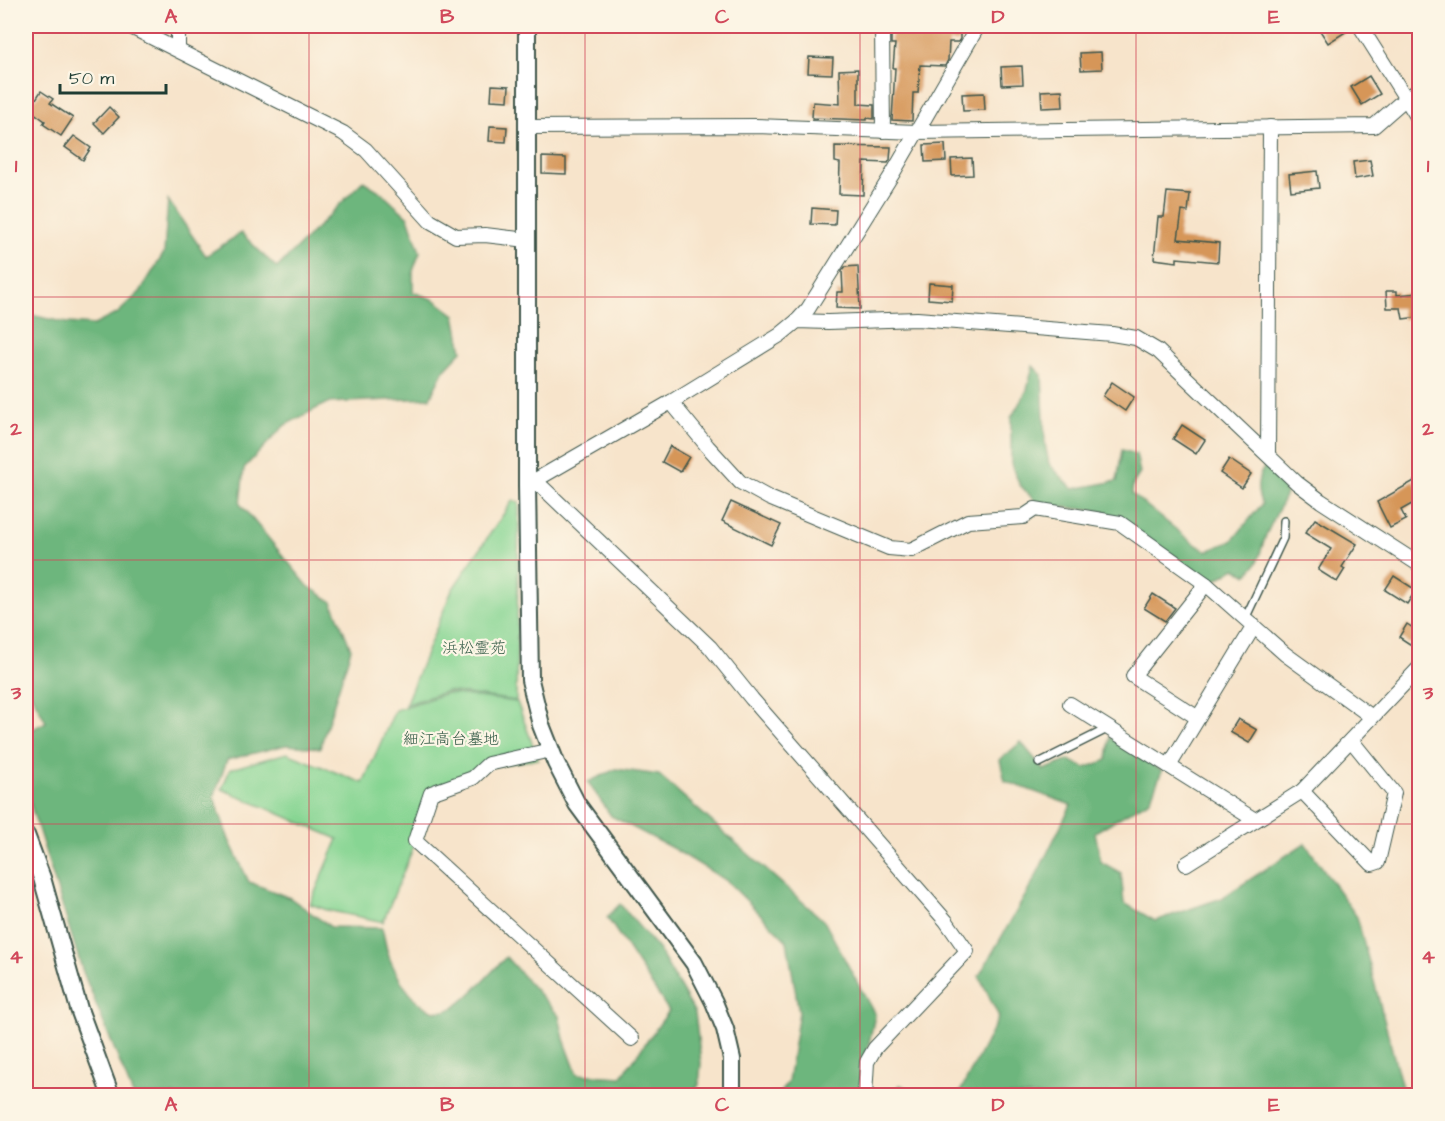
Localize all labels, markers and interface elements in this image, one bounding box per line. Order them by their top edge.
text: A [165,3,178,31]
text: B [440,3,455,31]
text: C [715,3,730,31]
text: D [992,3,1005,31]
text: E [1268,3,1280,31]
scale bar [60,57,166,95]
text: 50 m [69,66,114,91]
text: 1 [15,152,18,180]
text: 1 [1427,152,1430,180]
text: 2 [9,415,22,443]
text: 2 [1421,415,1434,443]
park label: 浜松霊苑 [442,637,506,659]
text: 3 [10,679,22,707]
text: 3 [1422,679,1434,707]
park label: 細江高台墓地 [403,728,499,750]
text: 4 [9,943,23,971]
text: 4 [1421,943,1435,971]
text: A [165,1091,178,1119]
text: B [440,1091,455,1119]
text: C [715,1091,730,1119]
text: D [992,1091,1005,1119]
text: E [1268,1091,1280,1119]

